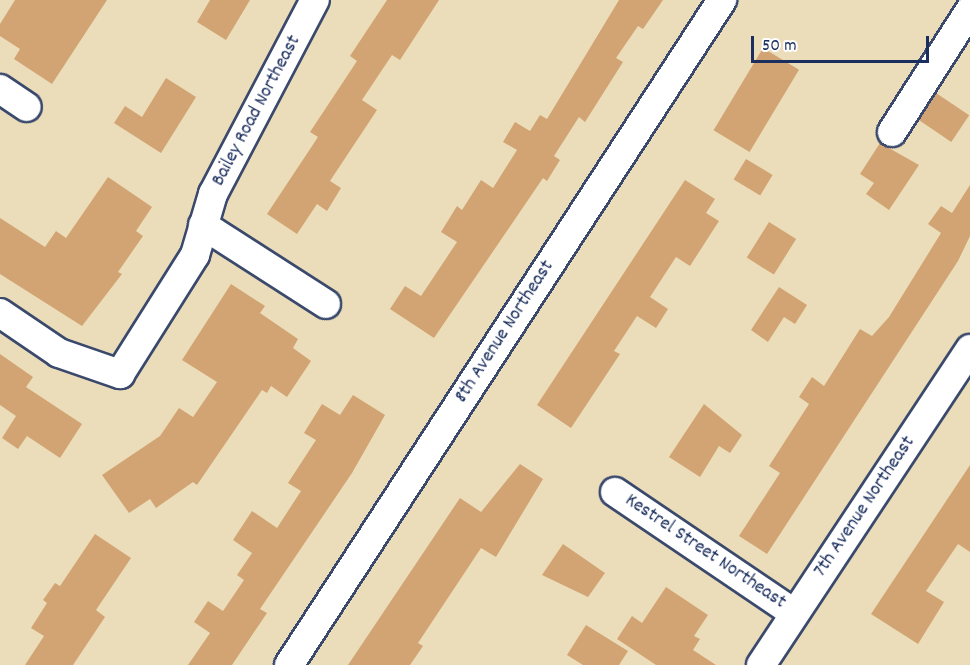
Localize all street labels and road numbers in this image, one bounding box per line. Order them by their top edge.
street label: Bailey Road Northeast [207,31,307,191]
street label: 8th Avenue Northeast [450,256,560,408]
street label: 7th Avenue Northeast [809,432,921,582]
street label: Kestrel Street Northeast [620,489,790,615]

